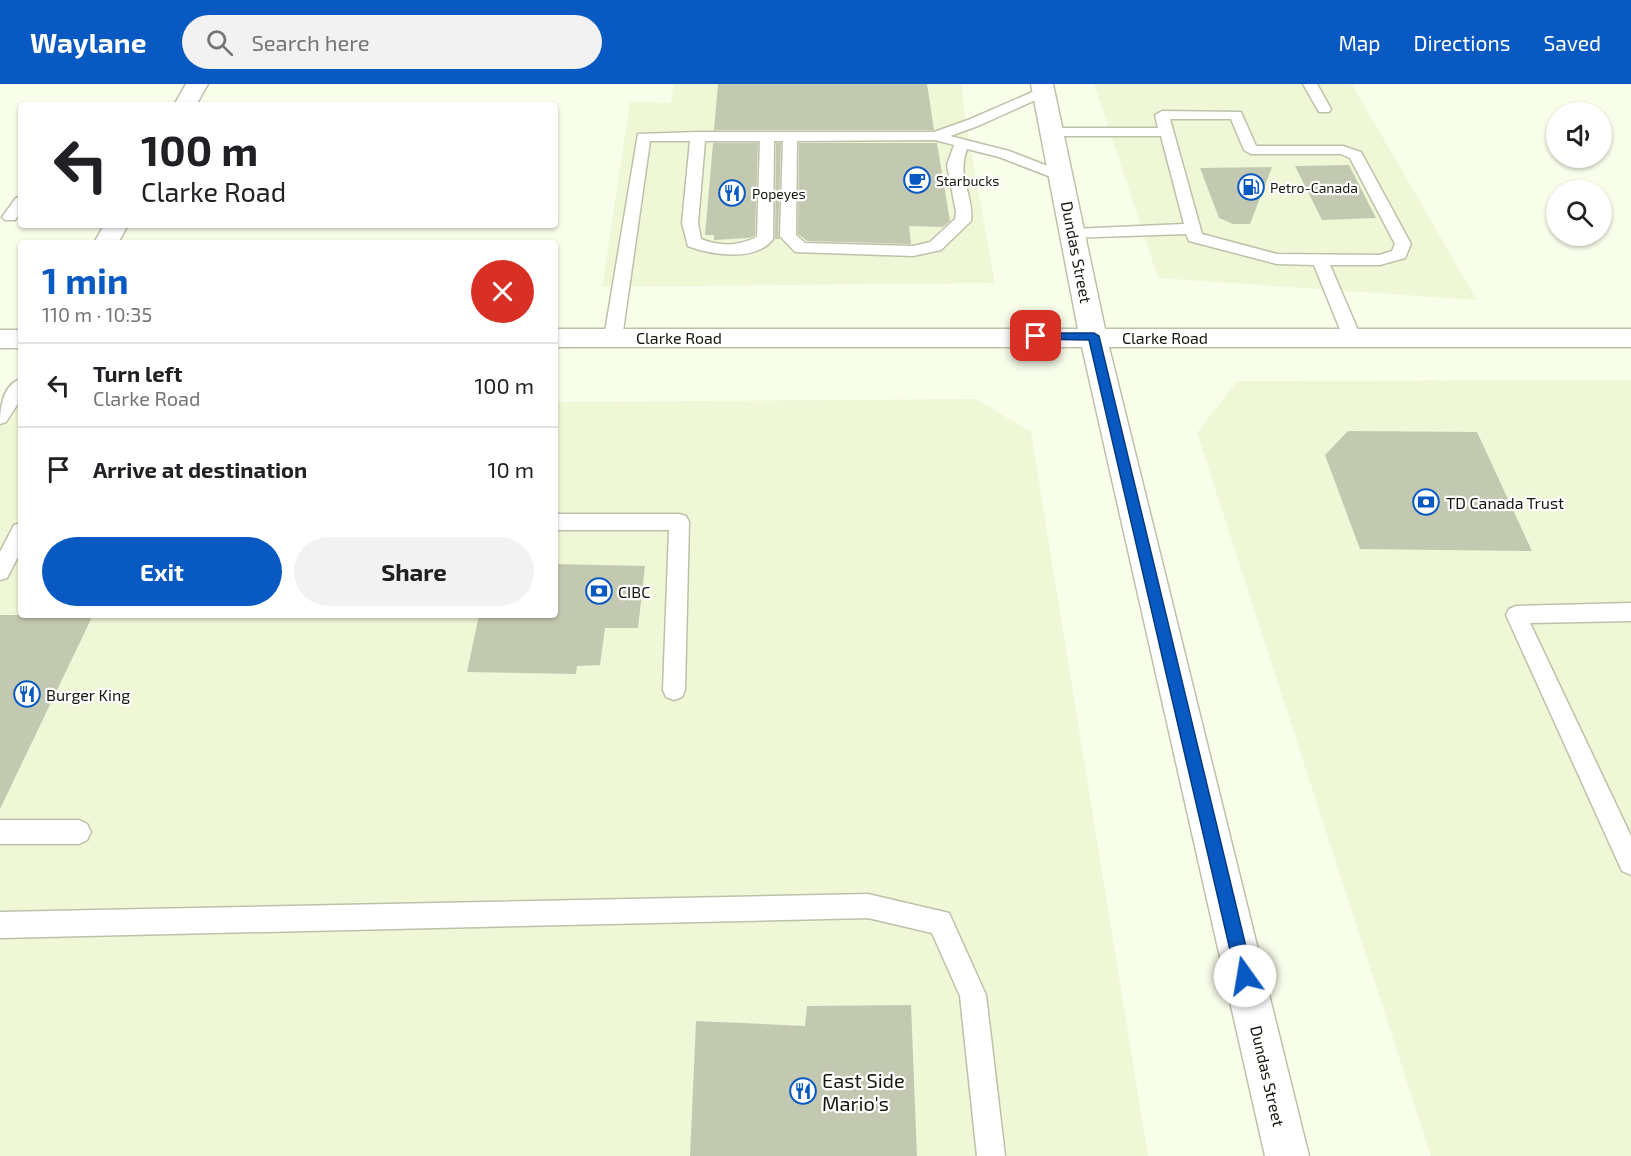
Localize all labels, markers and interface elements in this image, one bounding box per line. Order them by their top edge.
search box [182,15,602,69]
text: Waylane [30,25,146,59]
icon: search [203,26,236,59]
text: Search here [251,29,370,55]
text: Map [1338,30,1381,55]
text: Directions [1414,30,1510,55]
text: Saved [1543,30,1601,55]
map controls [1546,102,1612,246]
button: sound [1546,102,1612,168]
text: 100 m [141,124,258,174]
icon: left [42,126,120,204]
cafe icon: Starbucks [902,165,932,195]
place label: Starbucks [936,172,999,189]
fuel station icon: Petro-Canada [1236,172,1266,202]
text: Clarke Road [141,175,286,207]
restaurant icon: Popeyes [717,178,747,208]
place label: Petro-Canada [1270,179,1358,196]
button: search [1546,180,1612,246]
place label: Popeyes [752,185,806,202]
street label: Dundas Street [1058,200,1096,304]
text: 1 min [42,258,129,301]
button: close [471,260,534,323]
text: 110 m · 10:35 [42,302,152,326]
pin [1010,310,1061,361]
icon: arrive [1019,319,1052,352]
street label: Clarke Road [636,328,722,347]
street label: Clarke Road [1122,328,1208,347]
text: Turn left [93,360,182,386]
icon: left [42,369,75,402]
text: 100 m [475,372,534,398]
text: Clarke Road [93,386,200,410]
icon: arrive [42,453,75,486]
text: Arrive at destination [93,456,307,482]
text: 10 m [488,456,534,482]
bank icon: TD Canada Trust [1411,487,1441,517]
place label: TD Canada Trust [1446,493,1564,512]
button: Exit [42,537,282,606]
button: Share [294,537,534,606]
bank icon: CIBC [584,576,614,606]
place label: CIBC [618,582,650,601]
restaurant icon: Burger King [12,679,42,709]
place label: Burger King [46,685,130,704]
position arrow [1213,944,1277,1008]
street label: Dundas Street [1247,1024,1289,1128]
place label: East Side Mario's [822,1068,905,1115]
restaurant icon: East Side Mario's [788,1076,818,1106]

